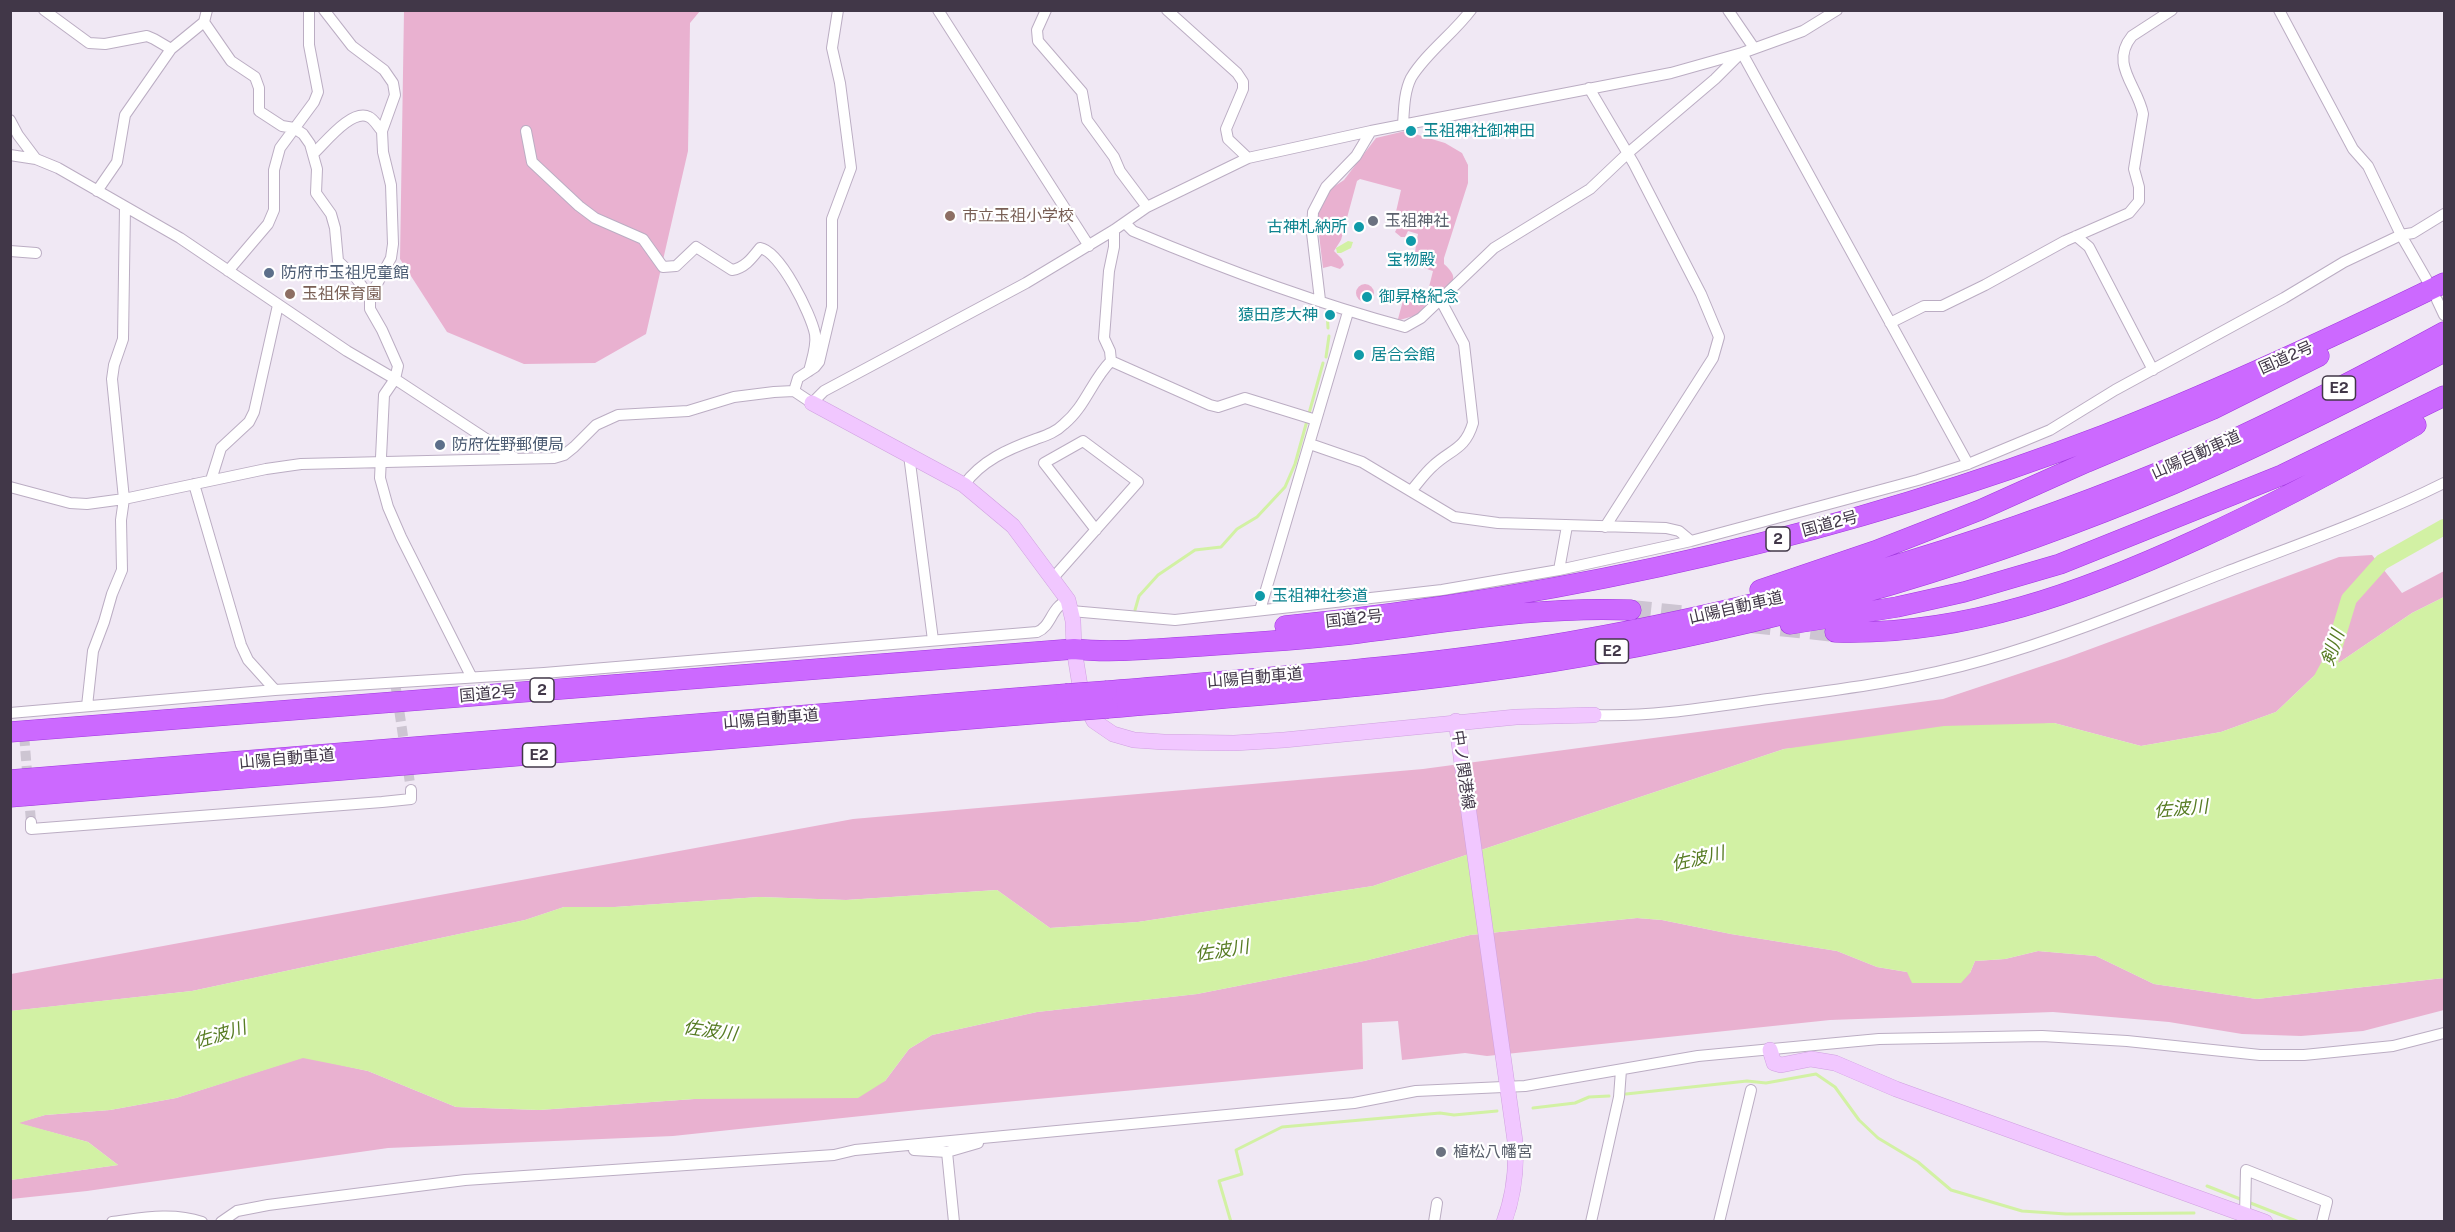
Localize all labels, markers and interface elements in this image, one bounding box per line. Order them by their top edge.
place label: 玉祖神社御神田 [1423,121,1535,141]
marker: 玉祖神社御神田 [1404,124,1418,138]
place label: 市立玉祖小学校 [962,206,1074,226]
marker: 市立玉祖小学校 [943,209,957,223]
place label: 玉祖神社 [1385,211,1449,231]
marker: 玉祖神社 [1366,214,1380,228]
place label: 古神札納所 [1267,217,1347,237]
marker: 古神札納所 [1352,220,1366,234]
marker: 宝物殿 [1404,234,1418,248]
place label: 宝物殿 [1387,250,1435,270]
place label: 防府市玉祖児童館 [281,263,409,283]
marker: 防府市玉祖児童館 [262,266,276,280]
place label: 玉祖保育園 [302,284,382,304]
marker: 玉祖保育園 [283,287,297,301]
place label: 御昇格紀念 [1379,287,1459,307]
marker: 御昇格紀念 [1360,290,1374,304]
place label: 猿田彦大神 [1238,305,1318,325]
marker: 猿田彦大神 [1323,308,1337,322]
street label: 国道2号 [2256,338,2316,378]
place label: 居合会館 [1371,345,1435,365]
marker: 居合会館 [1352,348,1366,362]
road number: E2 [2322,376,2356,400]
street label: 山陽自動車道 [2148,427,2244,483]
place label: 防府佐野郵便局 [452,435,564,455]
marker: 防府佐野郵便局 [433,438,447,452]
street label: 国道2号 [1800,507,1860,541]
road number: 2 [1766,527,1790,551]
place label: 玉祖神社参道 [1272,586,1368,606]
street label: 山陽自動車道 [1687,588,1785,628]
marker: 玉祖神社参道 [1253,589,1267,603]
street label: 国道2号 [1324,606,1384,632]
water label: 剣川 [2317,627,2349,669]
road number: E2 [1596,639,1628,663]
street label: 山陽自動車道 [1206,664,1304,692]
road number: 2 [530,678,554,702]
street label: 国道2号 [459,682,517,706]
street label: 山陽自動車道 [722,705,820,733]
street label: 中ノ関港線 [1448,729,1478,811]
road number: E2 [522,743,556,767]
street label: 山陽自動車道 [238,745,336,773]
water label: 佐波川 [2153,796,2209,822]
water label: 佐波川 [1669,842,1727,876]
water label: 佐波川 [1194,936,1250,966]
water label: 佐波川 [191,1017,249,1053]
water label: 佐波川 [682,1017,738,1045]
place label: 植松八幡宮 [1453,1142,1533,1162]
marker: 植松八幡宮 [1434,1145,1448,1159]

